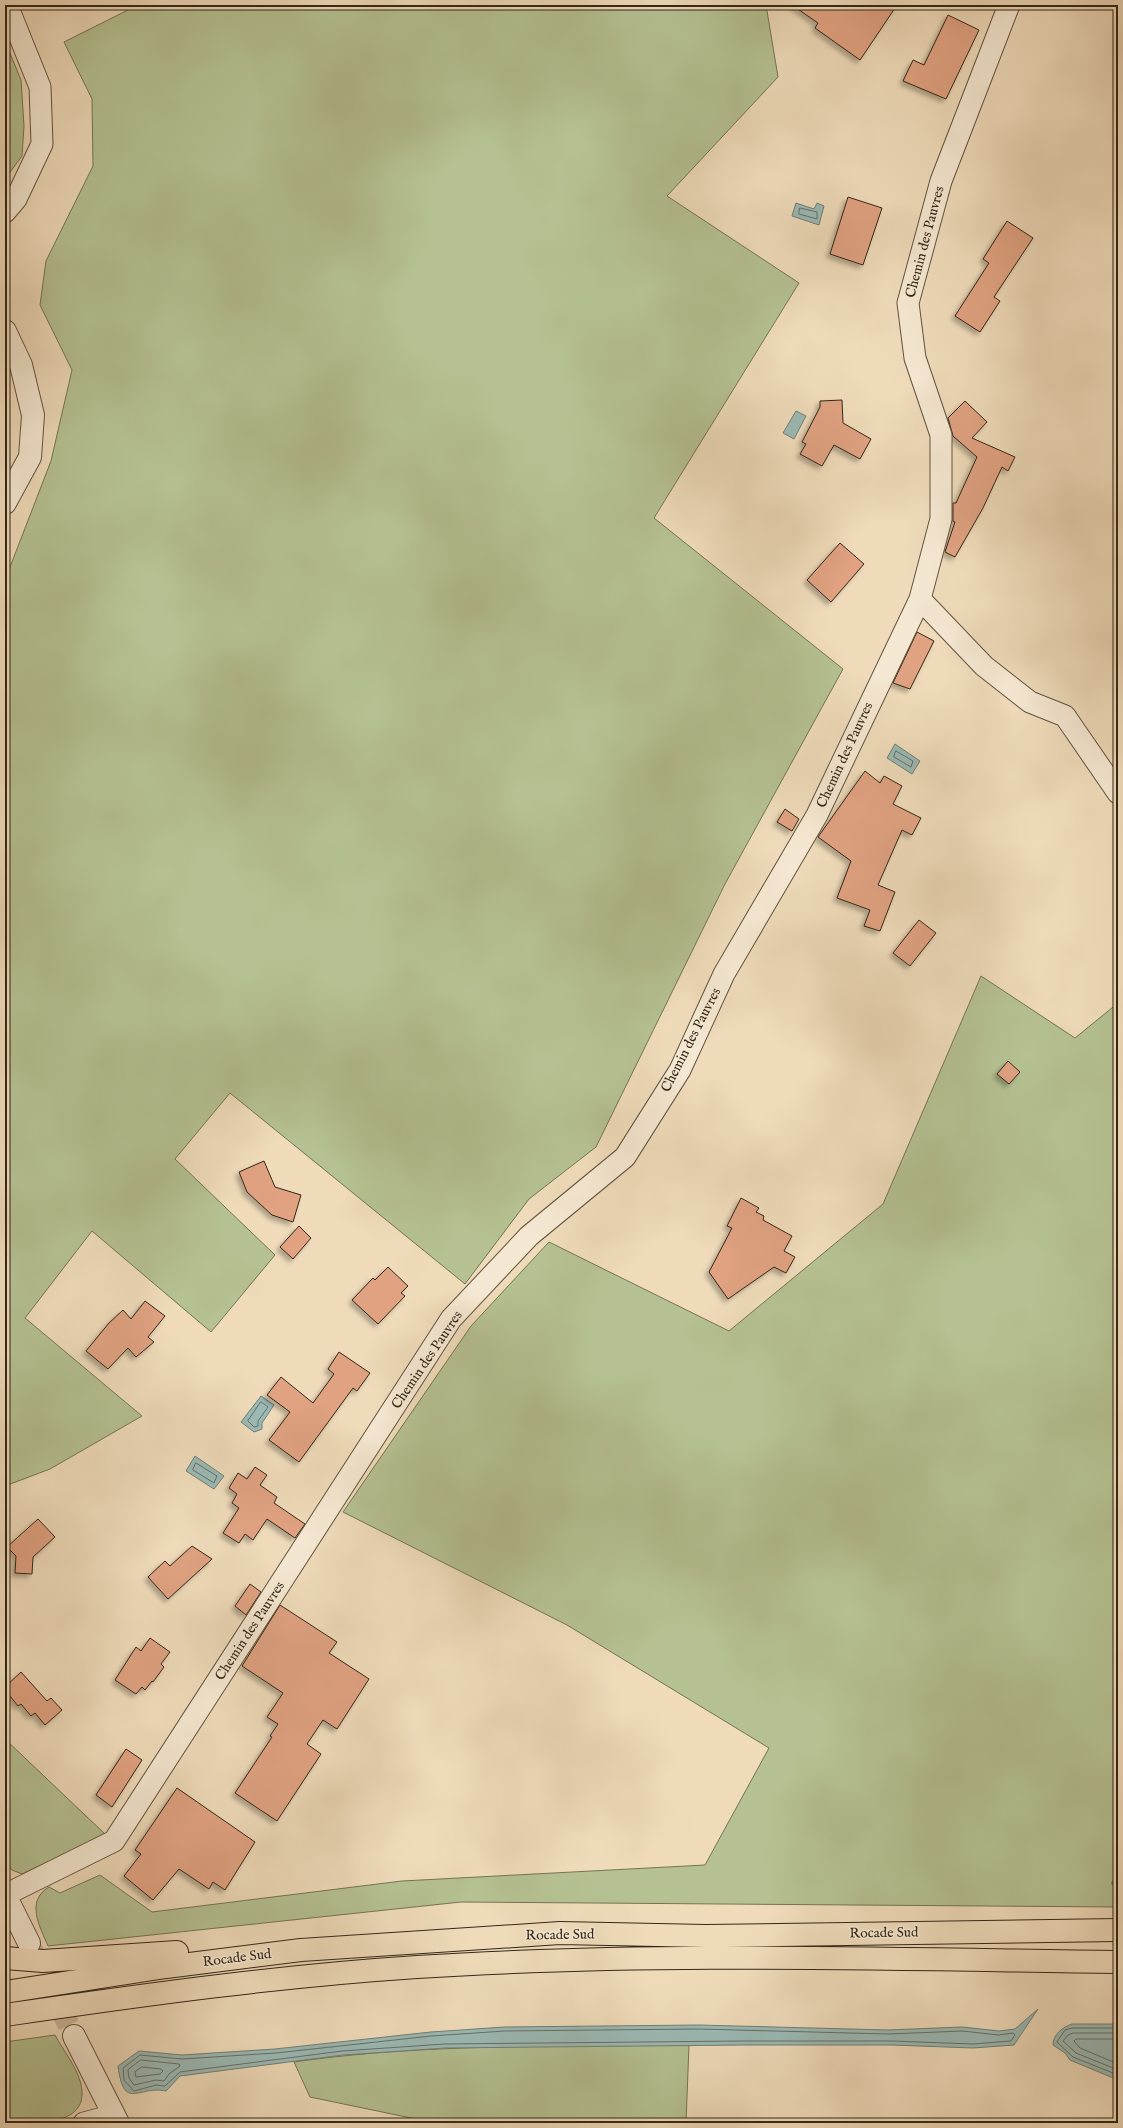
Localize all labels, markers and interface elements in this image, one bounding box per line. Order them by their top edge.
street label: Chemin des Pauvres [901,184,949,300]
street label: Chemin des Pauvres [813,699,877,811]
street label: Chemin des Pauvres [657,985,725,1095]
street label: Chemin des Pauvres [387,1307,467,1413]
street label: Chemin des Pauvres [211,1578,289,1684]
street label: Rocade Sud [849,1923,919,1943]
street label: Rocade Sud [525,1925,595,1945]
street label: Rocade Sud [202,1945,273,1971]

